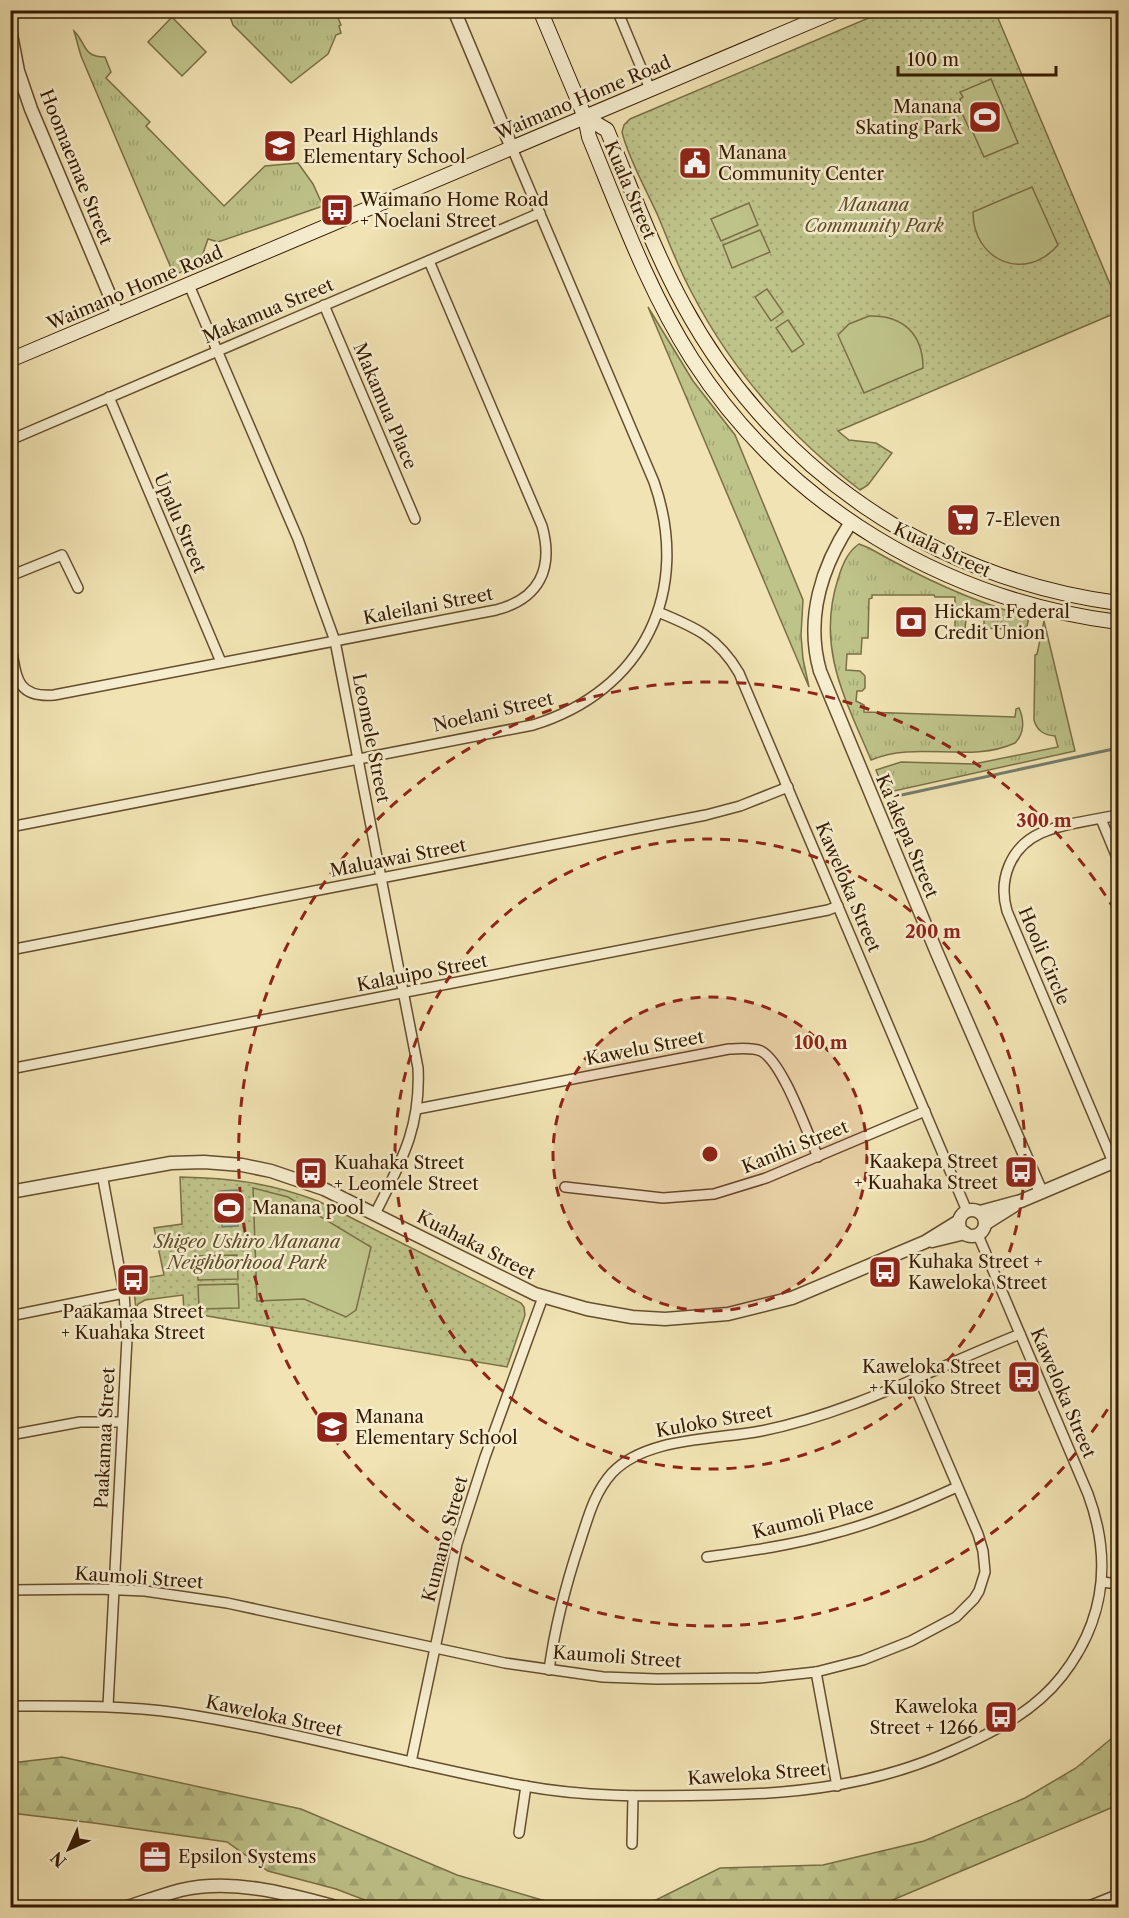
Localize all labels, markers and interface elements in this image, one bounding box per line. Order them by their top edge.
scale bar [898,39,1056,77]
text: 100 m [907,49,959,71]
street label: Waimano Home Road [491,51,674,145]
street label: Hoomaemae Street [35,86,117,248]
place label: Manana Skating Park [855,96,964,139]
sports icon: Manana Skating Park [967,99,1003,135]
place label: Pearl Highlands Elementary School [303,125,466,168]
school or university icon: Pearl Highlands Elementary School [262,128,298,164]
street label: Kuala Street [599,137,661,243]
place label: Manana Community Center [718,142,885,185]
public building icon: Manana Community Center [677,145,713,181]
place label: Waimano Home Road + Noelani Street [359,189,549,232]
bus stop icon: Waimano Home Road + Noelani Street [319,192,355,228]
park label: Manana Community Park [804,194,944,237]
street label: Waimano Home Road [43,241,226,335]
street label: Makamua Street [199,273,337,348]
street label: Makamua Place [348,339,422,473]
street label: Upalu Street [149,470,211,577]
supermarket icon: 7-Eleven [945,502,981,538]
place label: 7-Eleven [986,509,1061,531]
street label: Kuala Street [890,518,995,582]
street label: Kaleilani Street [361,583,495,629]
place label: Hickam Federal Credit Union [934,601,1070,644]
bank icon: Hickam Federal Credit Union [893,604,929,640]
street label: Leomele Street [348,672,394,805]
street label: Noelani Street [431,687,556,737]
street label: Ka'akepa Street [871,771,943,902]
text: 300 m [1016,810,1072,832]
street label: Kaweloka Street [811,819,886,956]
street label: Maluawai Street [328,834,469,882]
street label: Hooli Circle [1014,904,1074,1008]
text: 200 m [905,921,961,943]
street label: Kalauipo Street [355,949,490,996]
street label: Kawelu Street [584,1026,707,1070]
text: 100 m [794,1032,848,1054]
street label: Kanihi Street [739,1115,852,1178]
centre of rings [700,1144,720,1164]
place label: Kaakepa Street + Kuahaka Street [854,1151,999,1194]
place label: Kuahaka Street + Leomele Street [334,1152,479,1195]
bus stop icon: Kaakepa Street + Kuahaka Street [1003,1154,1039,1190]
bus stop icon: Kuahaka Street + Leomele Street [293,1155,329,1191]
sports icon: Manana pool [211,1190,247,1226]
place label: Manana pool [252,1197,364,1219]
street label: Kuahaka Street [413,1206,540,1285]
park label: Shigeo Ushiro Manana Neighborhood Park [153,1231,341,1274]
place label: Kuhaka Street + Kaweloka Street [908,1251,1048,1294]
bus stop icon: Kuhaka Street + Kaweloka Street [867,1254,903,1290]
bus stop icon: Paakamaa Street + Kuahaka Street [115,1262,151,1298]
place label: Paakamaa Street + Kuahaka Street [61,1301,206,1344]
street label: Kaweloka Street [1026,1325,1101,1462]
place label: Kaweloka Street + Kuloko Street [862,1356,1002,1399]
bus stop icon: Kaweloka Street + Kuloko Street [1006,1359,1042,1395]
street label: Paakamaa Street [90,1366,120,1509]
street label: Kuloko Street [654,1400,775,1442]
place label: Manana Elementary School [355,1406,518,1449]
school or university icon: Manana Elementary School [314,1409,350,1445]
street label: Kumano Street [418,1473,473,1604]
street label: Kaumoli Place [750,1492,876,1544]
street label: Kaumoli Street [74,1563,205,1594]
street label: Kaumoli Street [552,1642,683,1673]
street label: Kaweloka Street [204,1691,345,1741]
place label: Kaweloka Street + 1266 [869,1696,978,1739]
bus stop icon: Kaweloka Street + 1266 [983,1699,1019,1735]
street label: Kaweloka Street [687,1758,828,1790]
north arrow [39,1819,99,1879]
office icon: Epsilon Systems [137,1839,173,1875]
place label: Epsilon Systems [178,1846,316,1868]
text: N [46,1848,70,1872]

